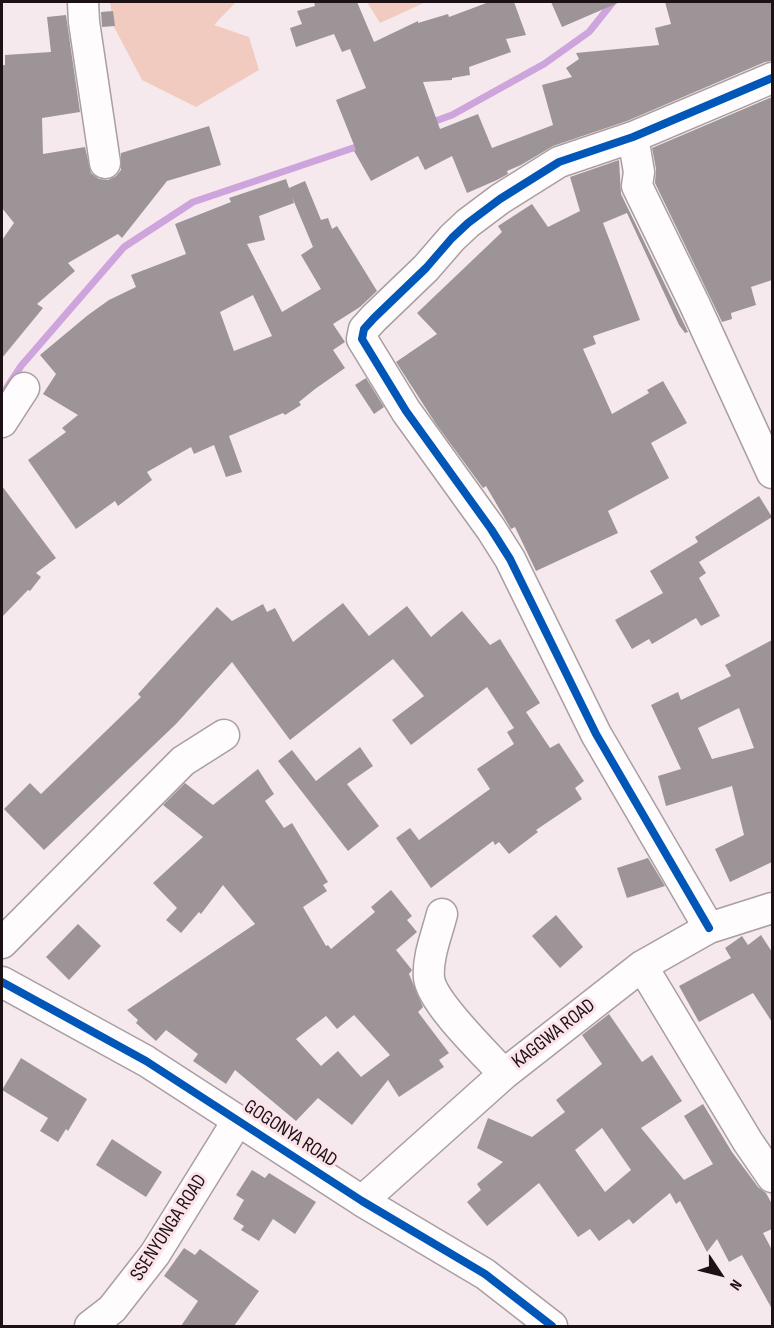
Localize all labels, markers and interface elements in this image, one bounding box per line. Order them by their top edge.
street label: KAGGWA ROAD [508,994,600,1074]
street label: GOGONYA ROAD [239,1095,341,1173]
street label: SSENYONGA ROAD [126,1170,212,1286]
north arrow [690,1244,750,1304]
text: N [725,1276,745,1294]

